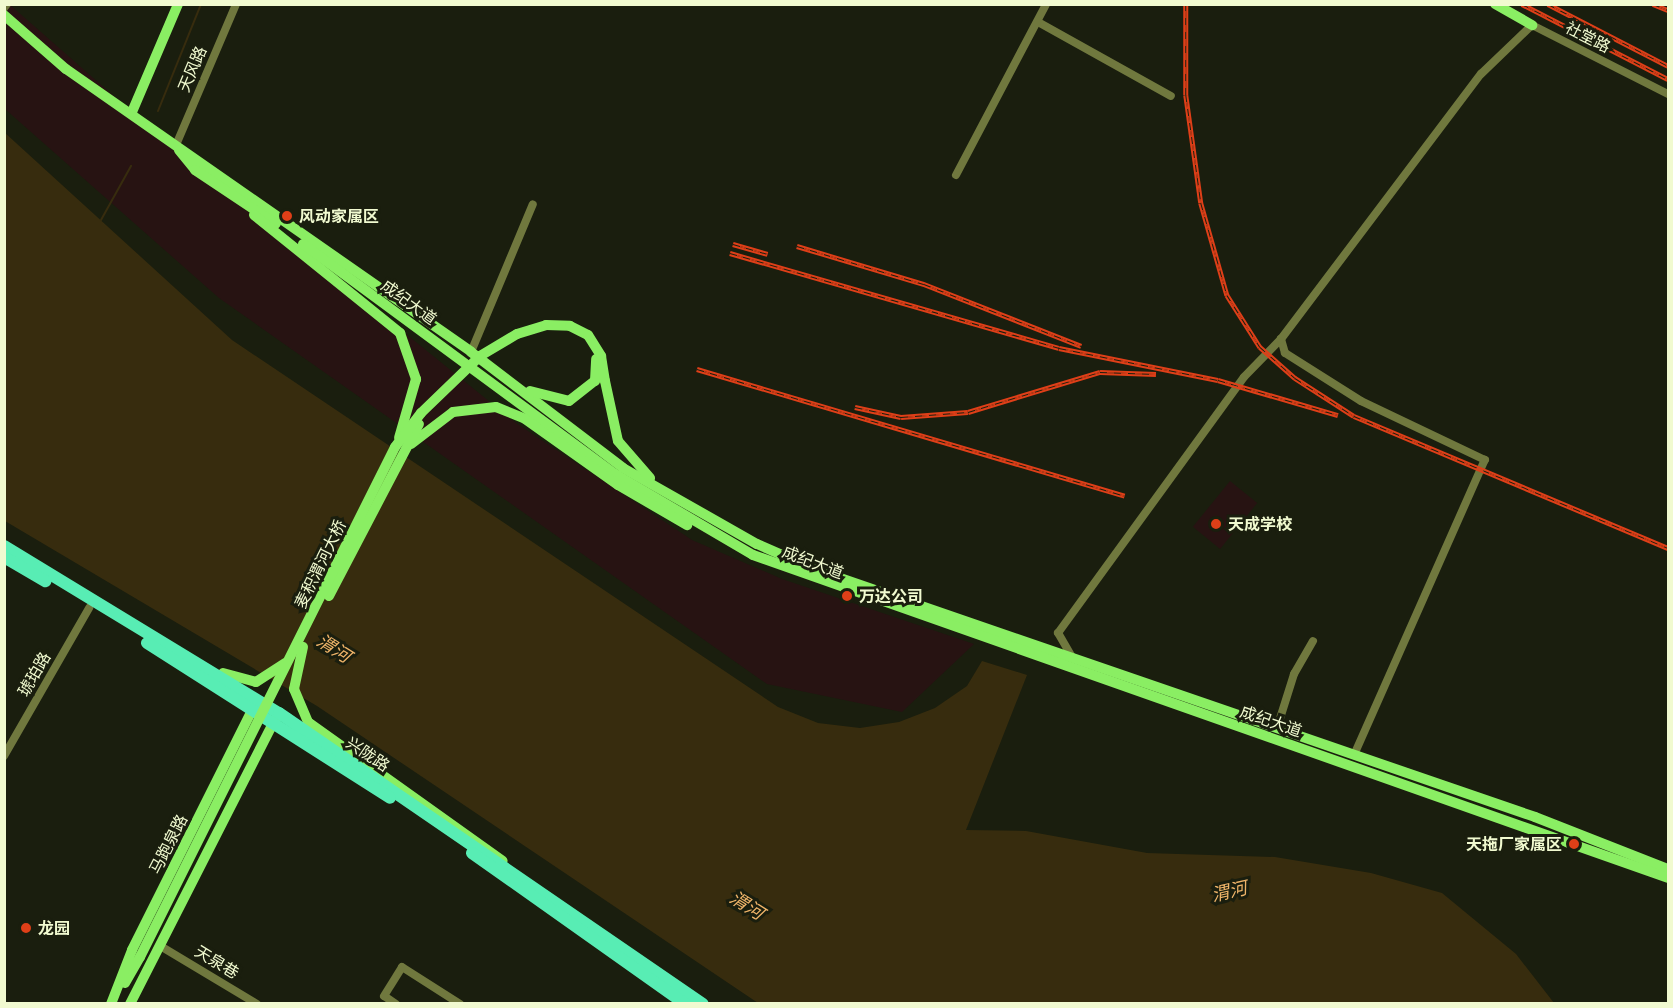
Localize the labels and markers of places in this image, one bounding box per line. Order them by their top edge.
place label: 风动家属区 [299,206,379,226]
marker: 风动家属区 [280,209,294,223]
place label: 天成学校 [1228,514,1292,534]
marker: 天成学校 [1209,517,1223,531]
place label: 万达公司 [859,586,923,606]
marker: 万达公司 [840,589,854,603]
place label: 天拖厂家属区 [1466,834,1562,854]
marker: 天拖厂家属区 [1567,837,1581,851]
place label: 龙园 [38,918,70,938]
marker: 龙园 [19,921,33,935]

